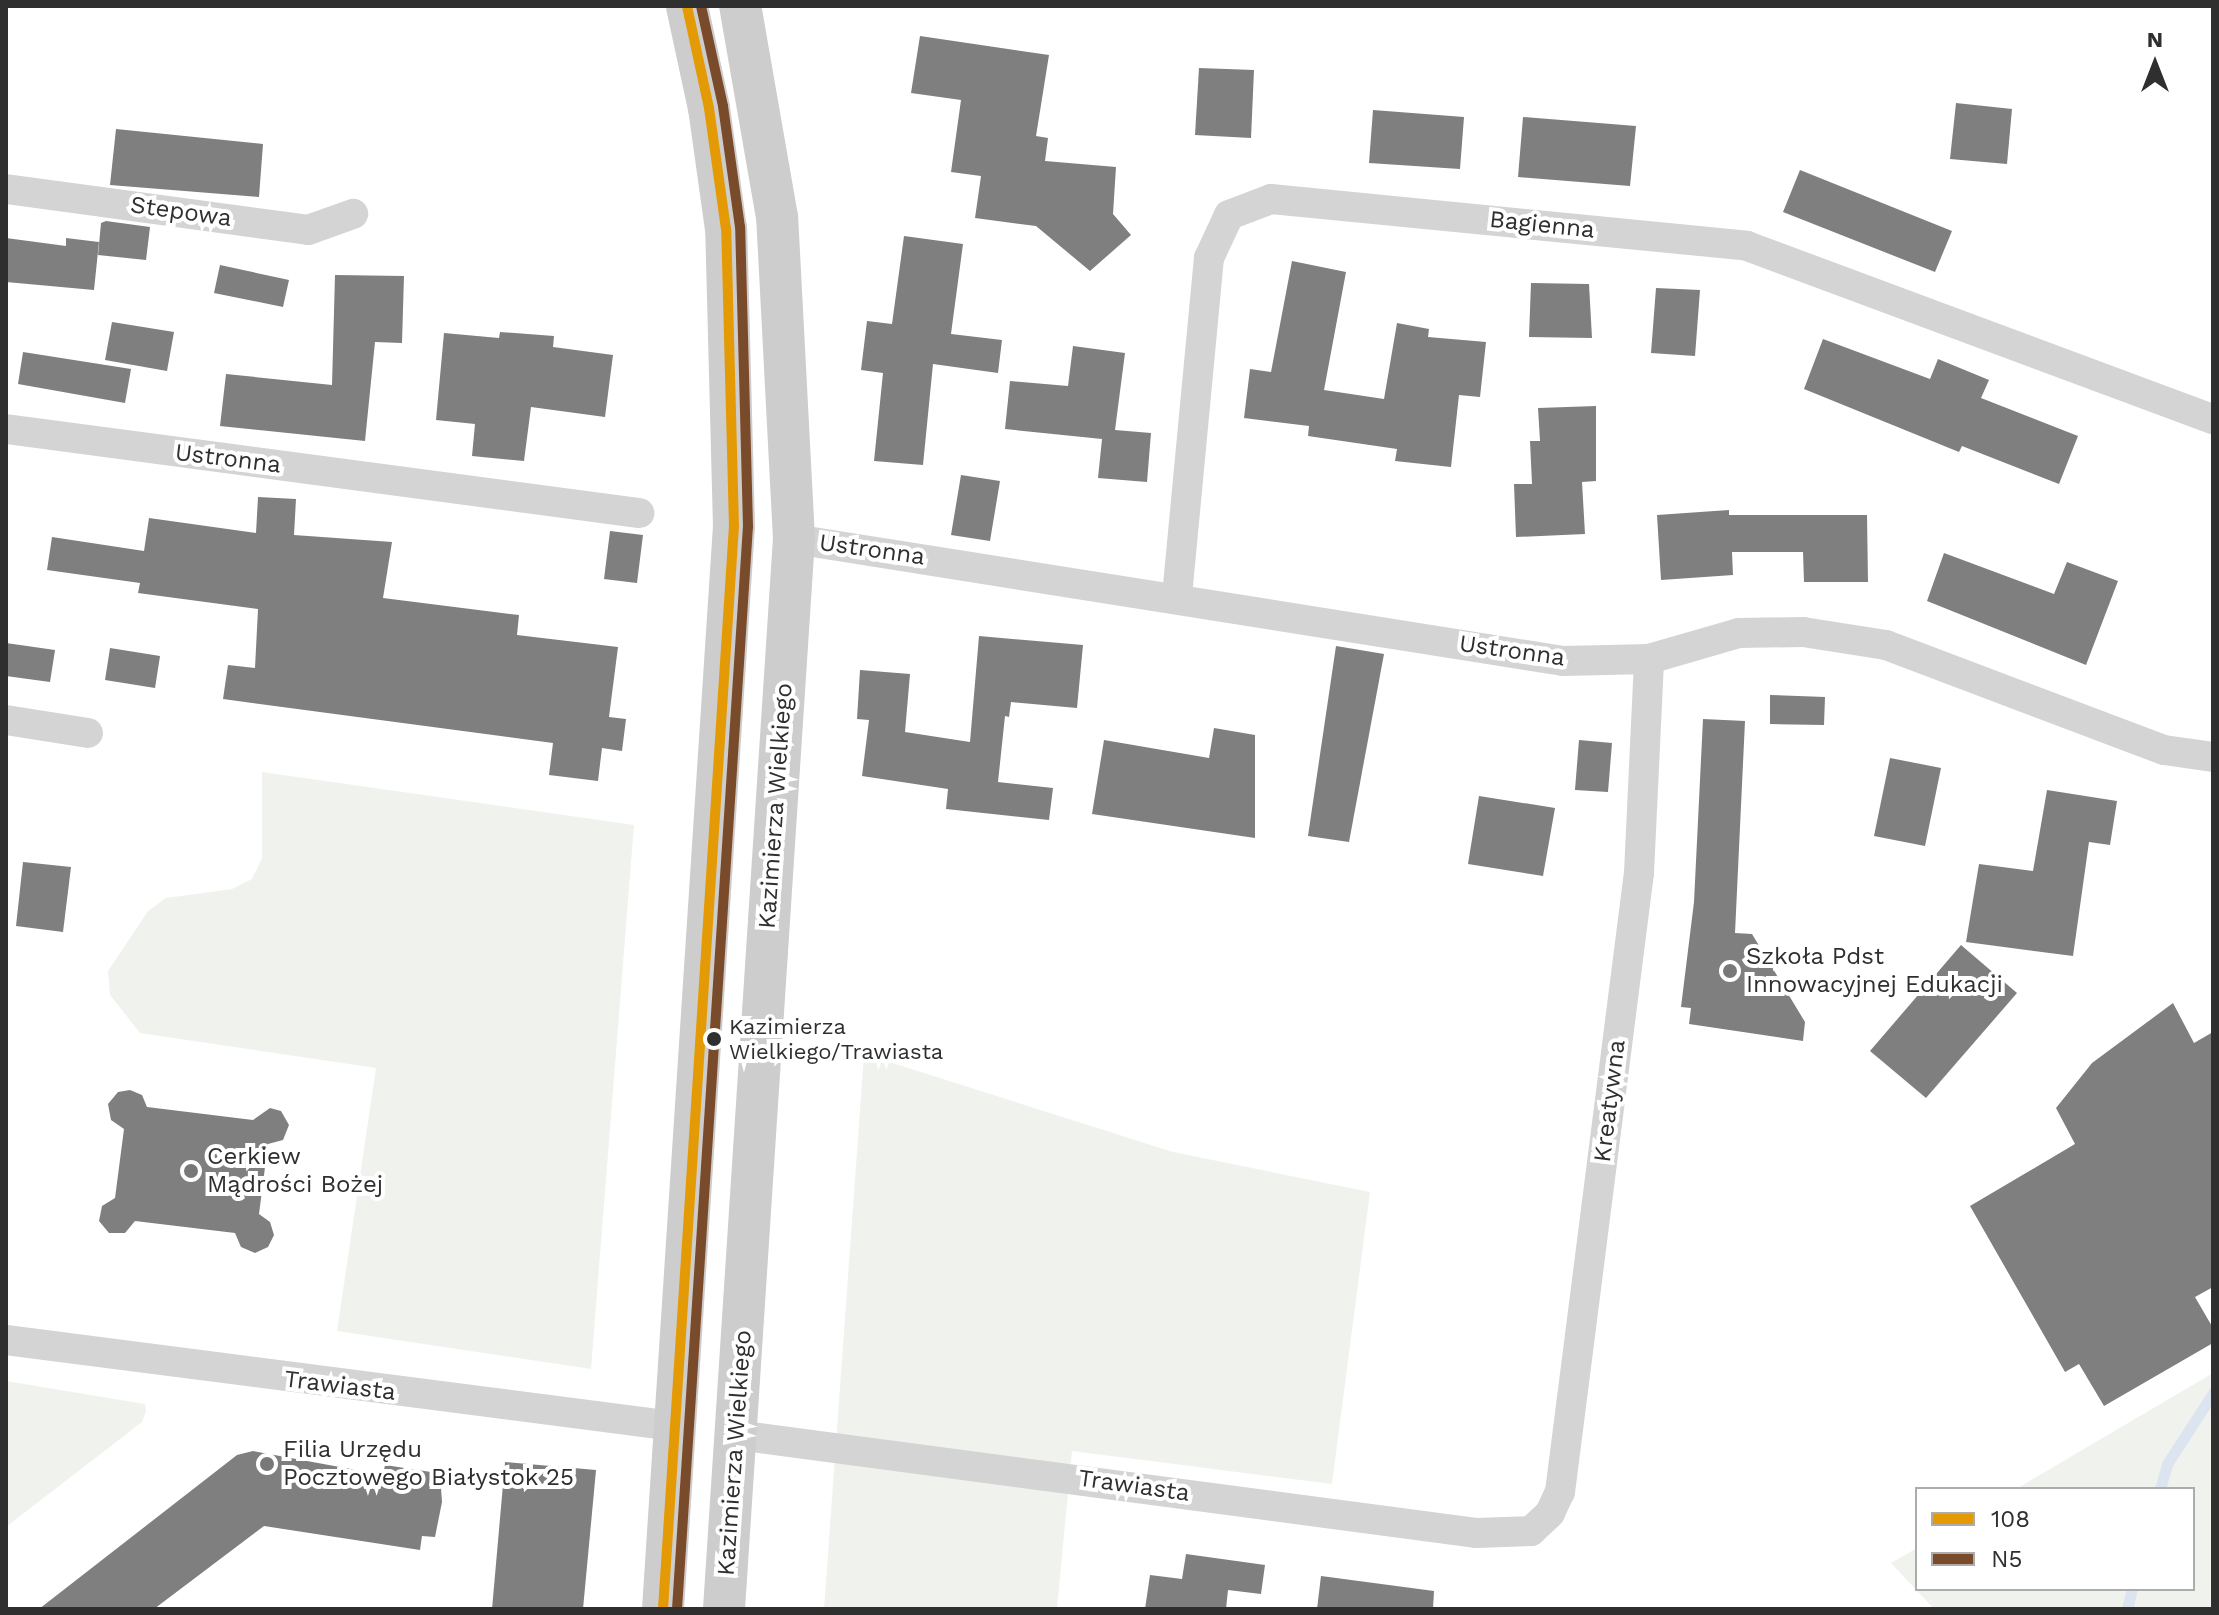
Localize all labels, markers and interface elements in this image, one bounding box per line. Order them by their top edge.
north arrow [2115,24,2195,104]
text: N [2147,27,2163,52]
street label: Stepowa [129,191,233,233]
street label: Bagienna [1488,205,1596,245]
street label: Ustronna [173,438,283,480]
street label: Ustronna [817,528,927,572]
street label: Ustronna [1457,629,1567,673]
street label: Kazimierza Wielkiego [753,682,799,930]
place label: Szkoła Pdst Innowacyjnej Edukacji [1746,943,2003,999]
marker: Szkoła Pdst Innowacyjnej Edukacji [1721,962,1739,980]
place label: Kazimierza Wielkiego/Trawiasta [729,1013,943,1064]
marker: Kazimierza Wielkiego/Trawiasta [706,1031,722,1047]
street label: Kreatywna [1588,1038,1632,1164]
place label: Cerkiew Mądrości Bożej [207,1143,383,1199]
marker: Cerkiew Mądrości Bożej [182,1162,200,1180]
street label: Kazimierza Wielkiego [712,1329,758,1577]
street label: Trawiasta [283,1365,397,1407]
place label: Filia Urzędu Pocztowego Białystok 25 [283,1436,575,1492]
marker: Filia Urzędu Pocztowego Białystok 25 [258,1455,276,1473]
street label: Trawiasta [1077,1464,1191,1508]
legend [1915,1487,2195,1591]
text: 108 [1991,1505,2030,1533]
text: N5 [1991,1545,2023,1573]

